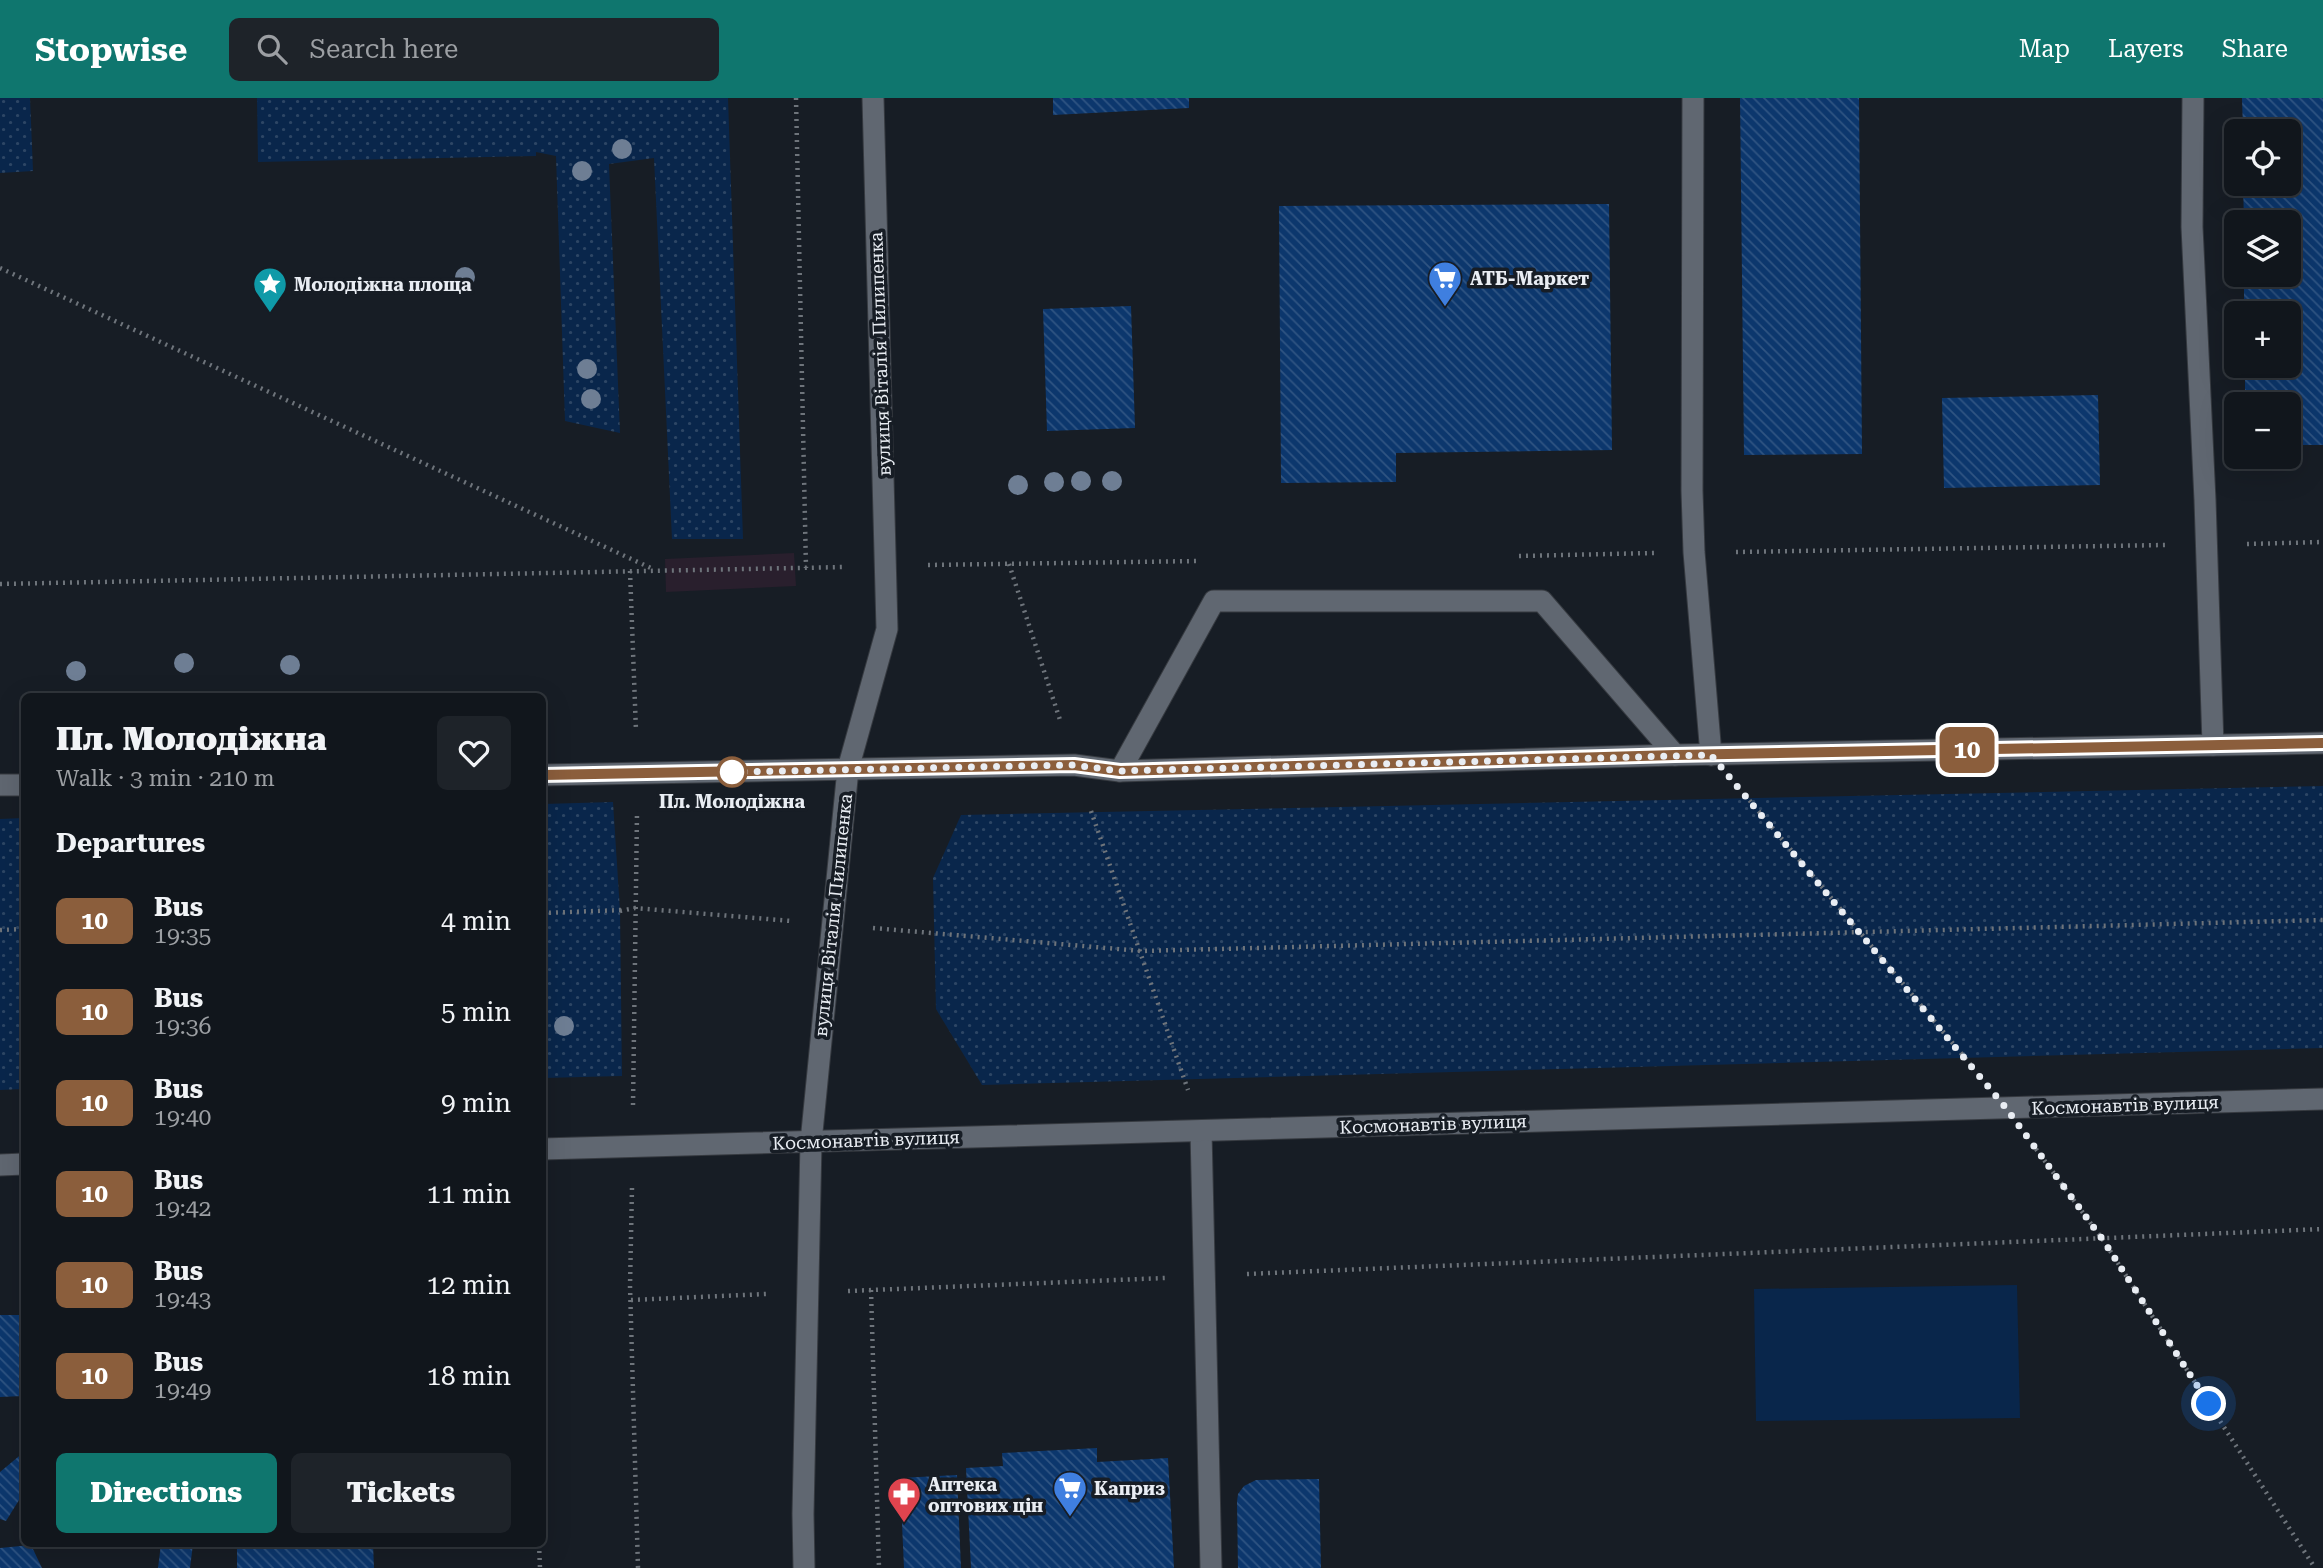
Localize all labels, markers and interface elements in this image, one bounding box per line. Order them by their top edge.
search box [229,18,719,81]
text: Stopwise [35,30,187,69]
icon: search [253,30,291,68]
text: Search here [309,34,458,64]
text: Map [2019,35,2070,63]
text: Layers [2108,35,2184,63]
text: Share [2222,35,2288,63]
map controls [2224,119,2301,469]
button: locate [2224,119,2301,196]
button: layers [2224,210,2301,287]
street label: вулиця Віталія Пилипенка [865,231,895,476]
supermarket icon: АТБ-Маркет [1426,259,1464,308]
place icon: Молодіжна площа [251,265,289,314]
place label: АТБ-Маркет [1470,268,1589,289]
place label: Молодіжна площа [294,274,472,295]
button: + [2224,301,2301,378]
button: − [2224,392,2301,469]
button: heart [437,716,511,790]
text: Пл. Молодіжна [56,719,327,758]
line badge: 10 [1936,727,1998,773]
text: 10 [1954,736,1980,764]
marker: Пл. Молодіжна [717,757,747,787]
text: Walk · 3 min · 210 m [56,765,275,792]
place label: Пл. Молодіжна [659,791,805,812]
street label: вулиця Віталія Пилипенка [810,792,856,1038]
text: Departures [56,828,205,858]
text: Bus [154,892,203,922]
text: 4 min [441,906,511,936]
text: 10 [81,907,108,935]
text: 19:35 [154,922,211,949]
text: Bus [154,983,203,1013]
text: 5 min [441,997,511,1027]
text: 10 [81,998,108,1026]
text: 19:36 [154,1013,211,1040]
text: Bus [154,1074,203,1104]
text: 9 min [441,1088,511,1118]
text: 10 [81,1089,108,1117]
street label: Космонавтів вулиця [2031,1091,2219,1119]
text: 19:40 [154,1104,211,1131]
street label: Космонавтів вулиця [1339,1110,1527,1138]
street label: Космонавтів вулиця [772,1126,960,1154]
text: Bus [154,1165,203,1195]
text: 11 min [427,1179,511,1209]
text: 10 [81,1180,108,1208]
text: 19:42 [154,1195,211,1222]
text: Bus [154,1256,203,1286]
text: 12 min [427,1270,511,1300]
text: 10 [81,1271,108,1299]
text: 19:43 [154,1286,211,1313]
text: Bus [154,1347,203,1377]
text: 18 min [427,1361,511,1391]
text: 10 [81,1362,108,1390]
text: 19:49 [154,1377,211,1404]
your location [2191,1386,2226,1421]
button: Directions [56,1453,277,1533]
button: Tickets [291,1453,511,1533]
supermarket icon: Каприз [1051,1469,1089,1518]
place label: Аптека оптових цін [928,1474,1043,1516]
pharmacy icon: Аптека оптових цін [885,1475,923,1524]
place label: Каприз [1094,1478,1165,1499]

